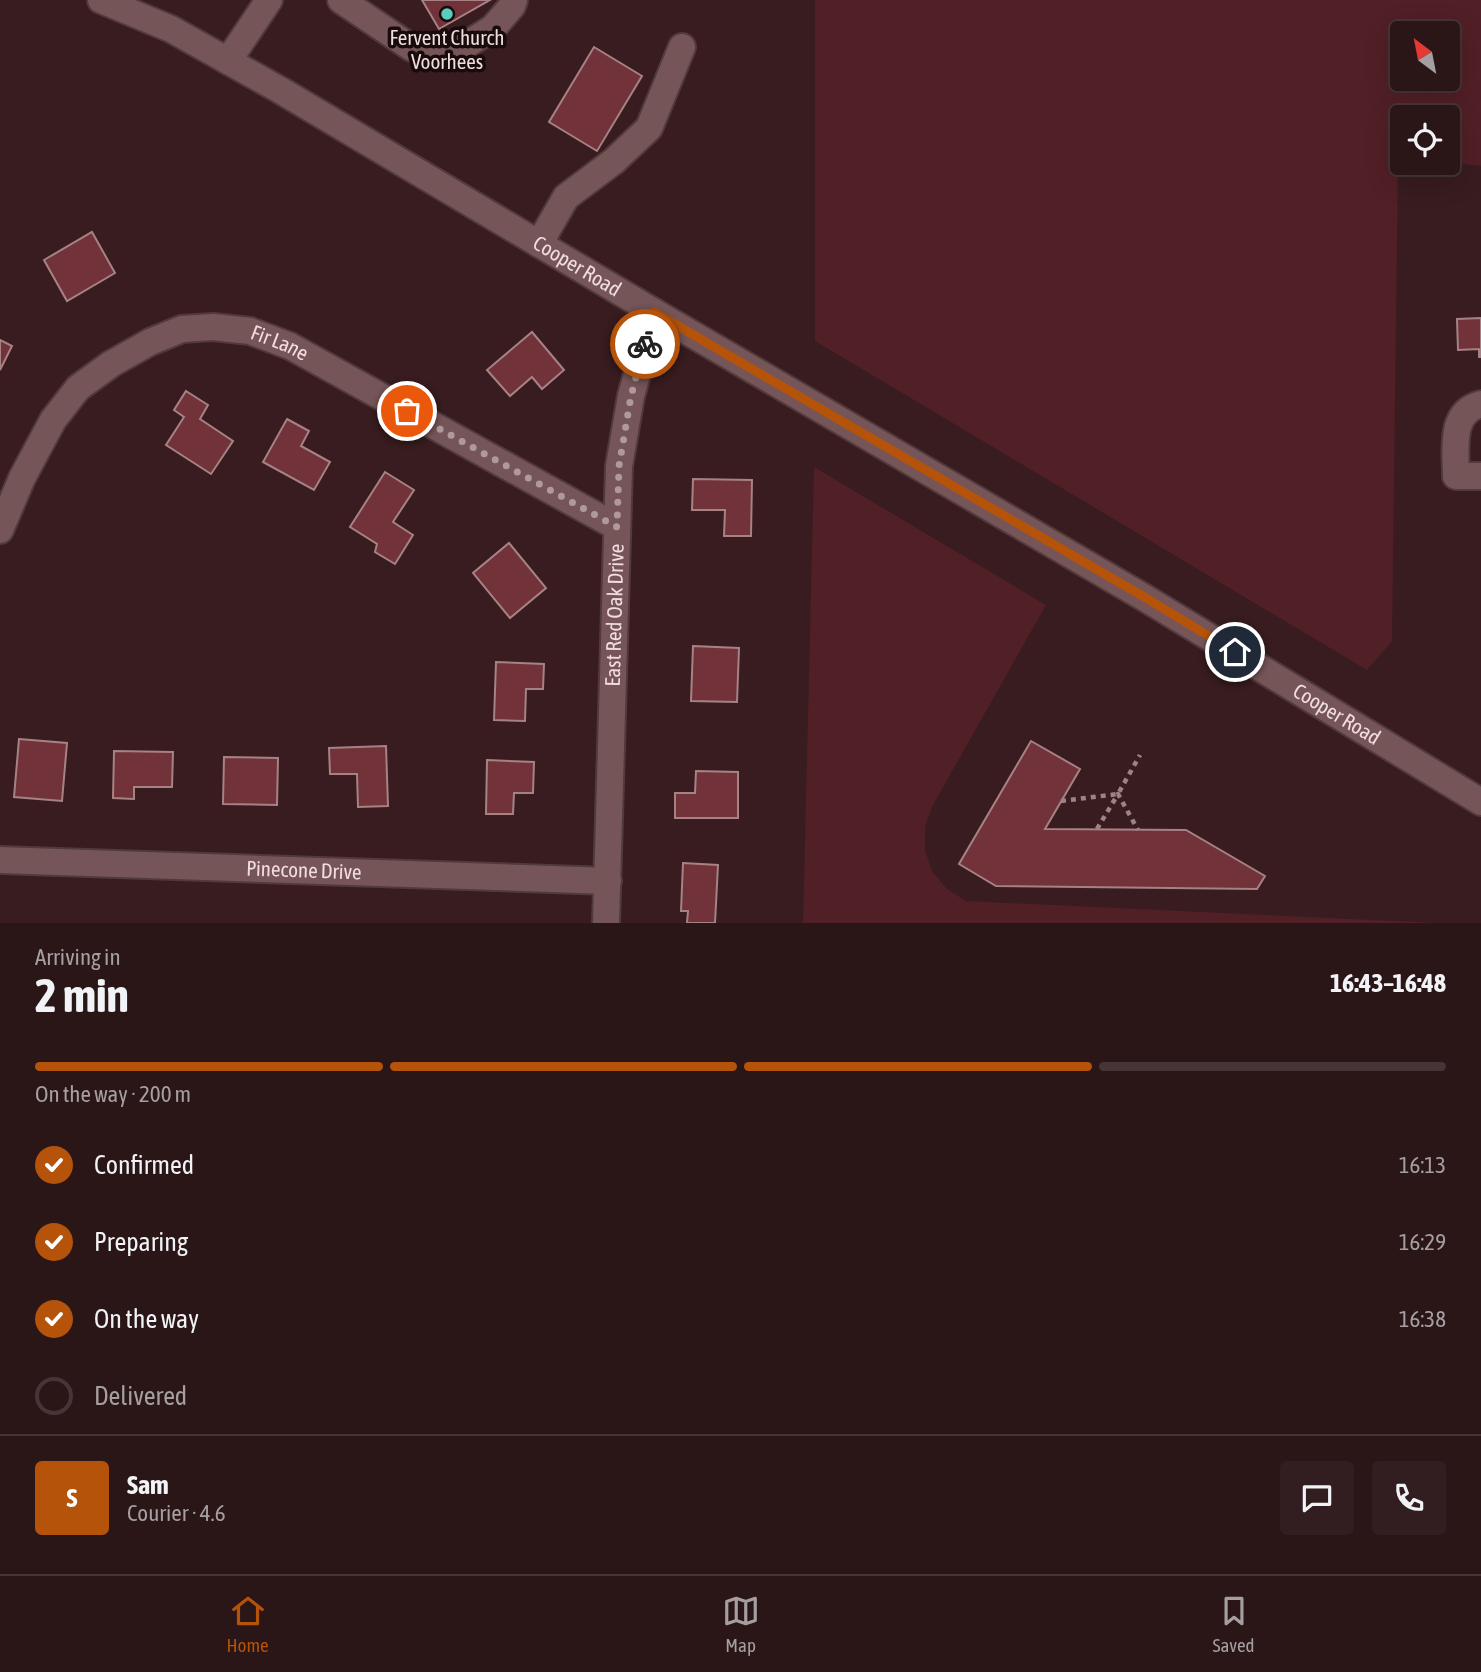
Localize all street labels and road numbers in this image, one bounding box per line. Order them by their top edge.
street label: Cooper Road [529,230,626,301]
street label: Fir Lane [248,319,313,365]
street label: East Red Oak Drive [600,543,628,687]
street label: Cooper Road [1289,678,1385,749]
street label: Pinecone Drive [246,856,362,883]

